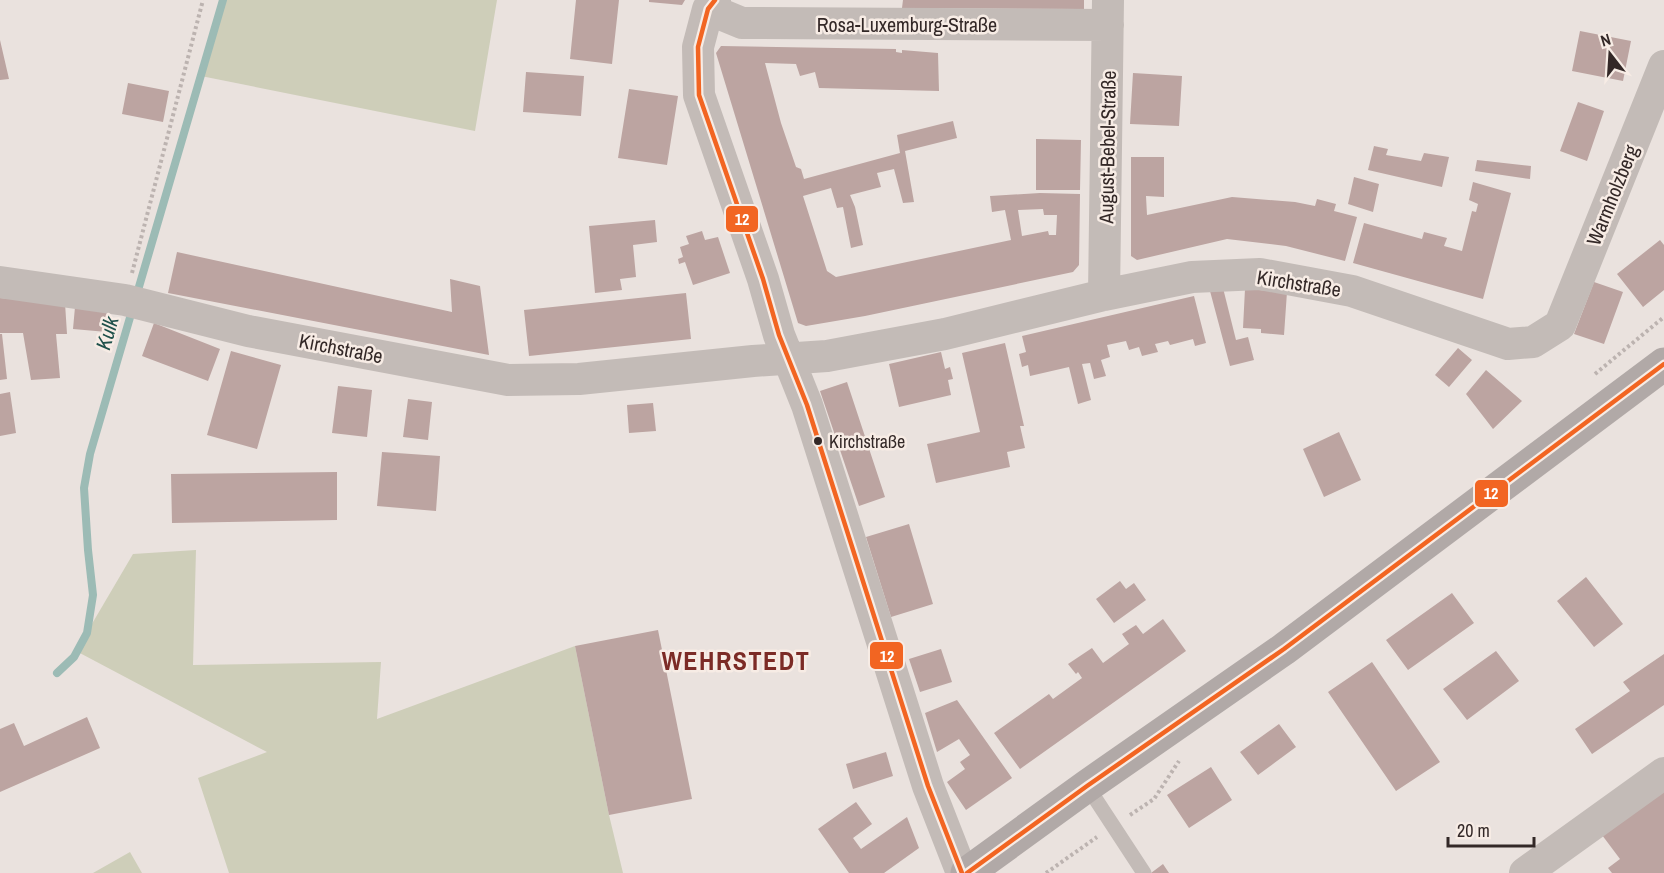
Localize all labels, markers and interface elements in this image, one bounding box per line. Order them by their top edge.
street label: Rosa-Luxemburg-Straße [817,11,997,38]
north arrow [1580,24,1640,84]
text: N [1598,28,1613,52]
street label: August-Bebel-Straße [1092,70,1122,225]
street label: Warmholzberg [1580,141,1644,249]
line badge: 12 [725,205,759,233]
text: 12 [735,208,749,230]
street label: Kirchstraße [1255,263,1343,303]
water label: Kulk [88,312,126,353]
street label: Kirchstraße [297,327,385,369]
place label: Kirchstraße [829,429,905,454]
marker: Kirchstraße [812,435,824,447]
line badge: 12 [1474,479,1509,508]
text: 12 [1484,482,1498,504]
line badge: 12 [869,641,904,670]
district label: WEHRSTEDT [662,643,810,678]
text: 12 [880,645,894,667]
scale bar [1448,810,1534,848]
text: 20 m [1457,818,1490,843]

